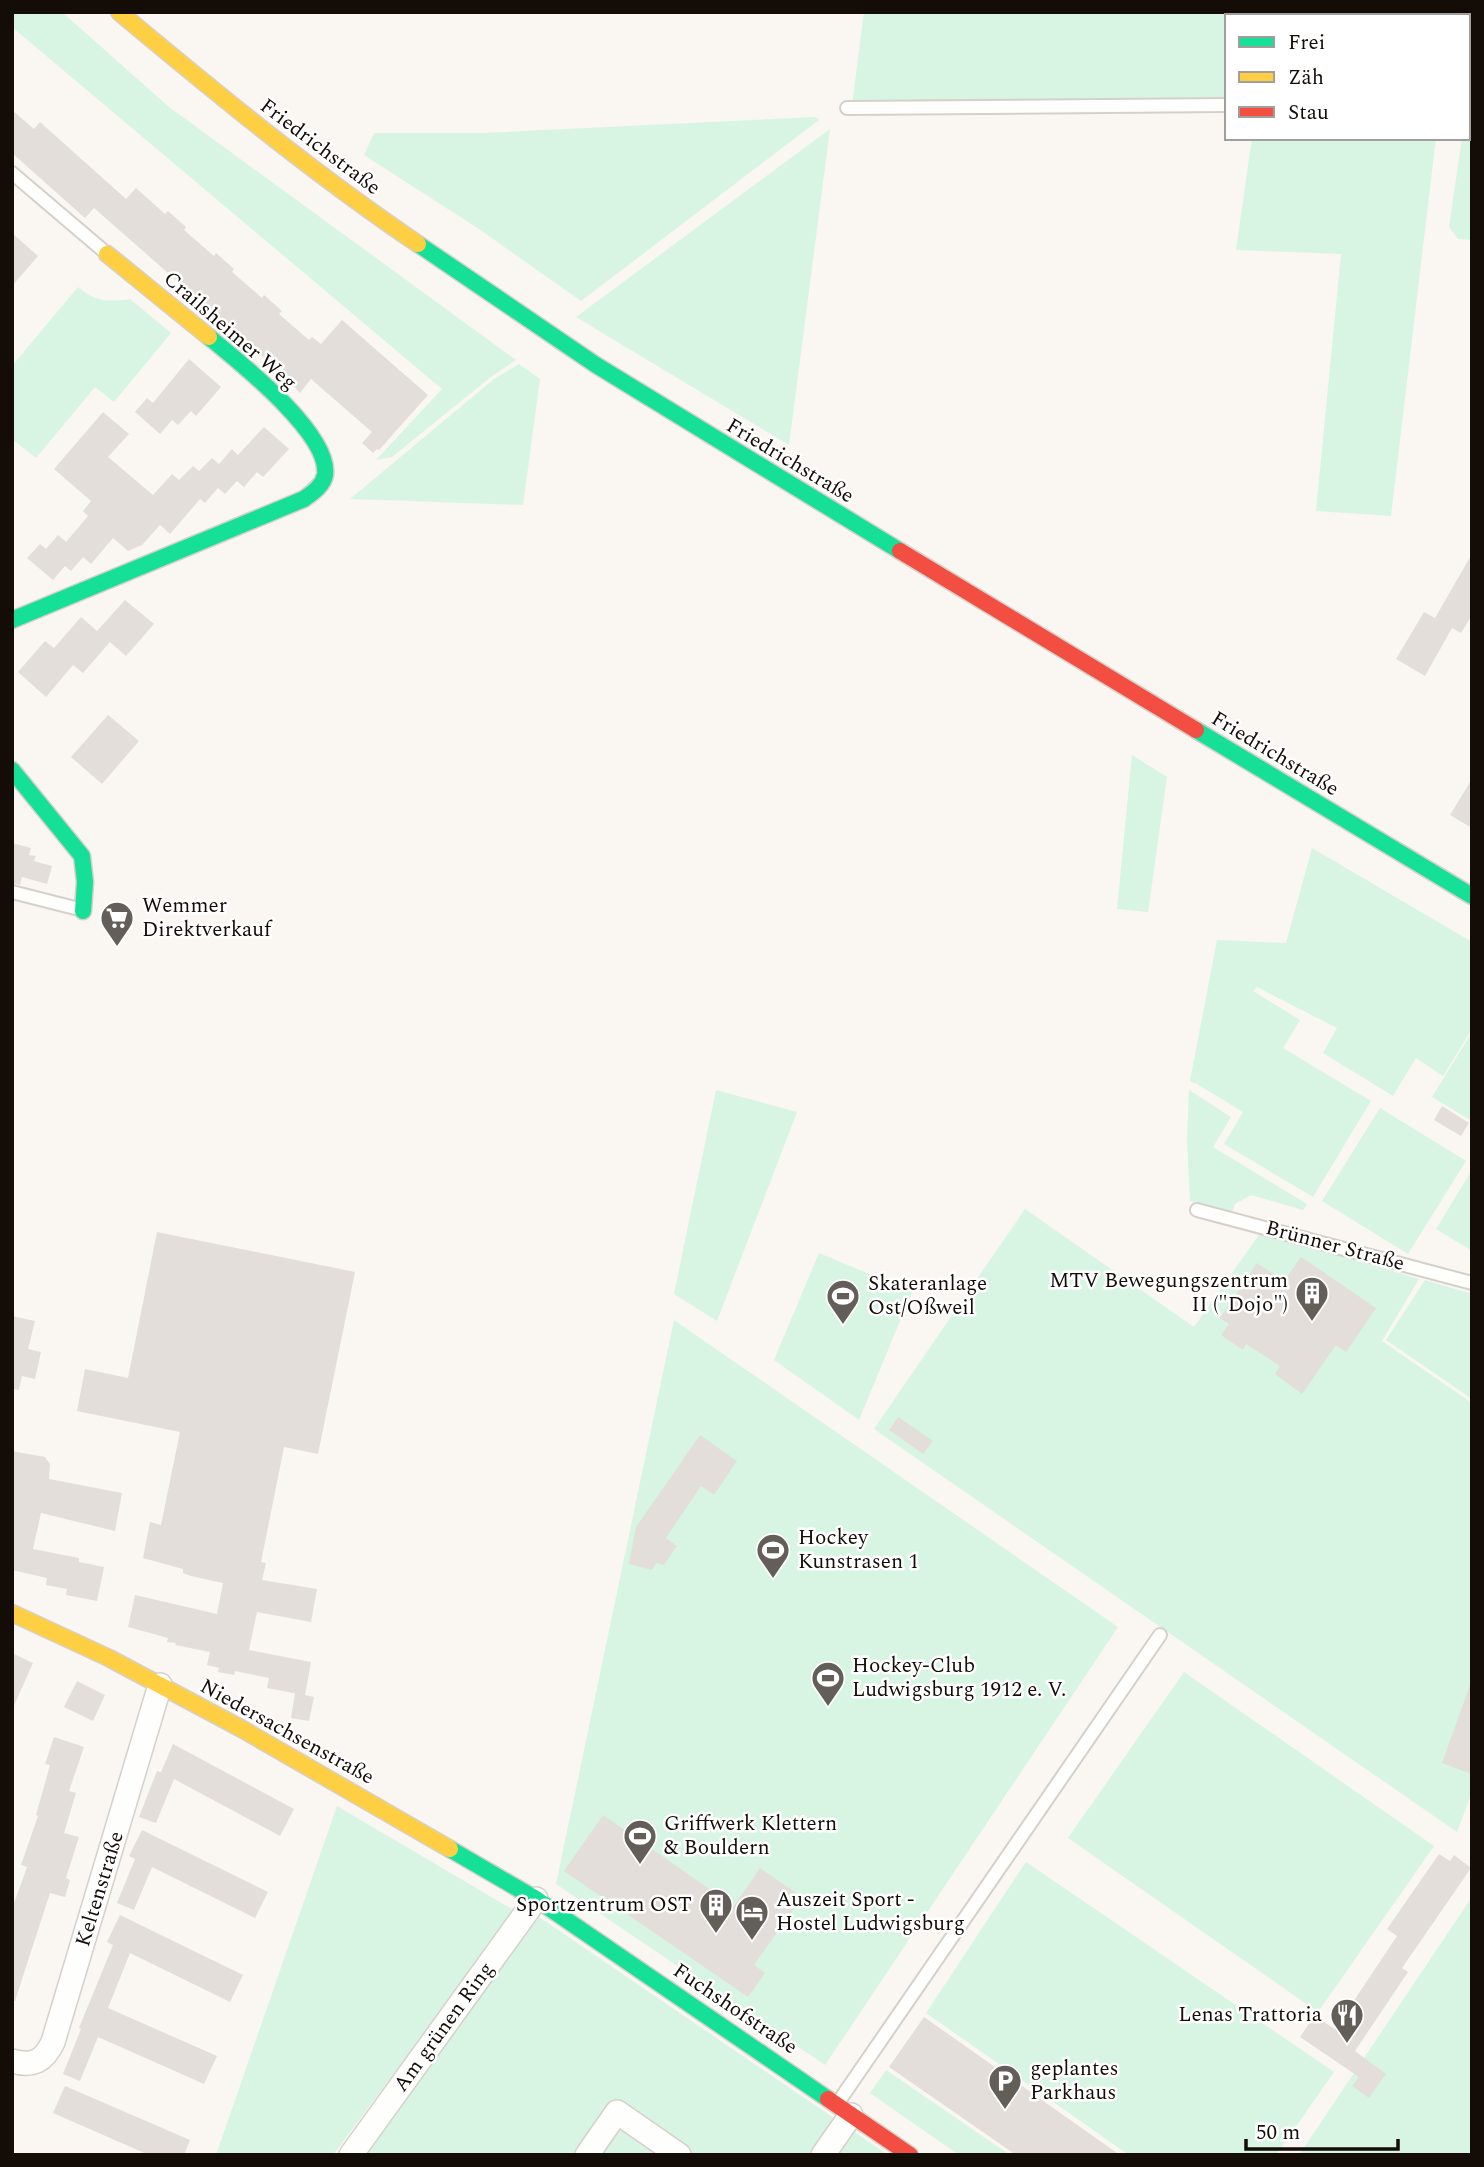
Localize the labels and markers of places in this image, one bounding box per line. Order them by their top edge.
place label: Wemmer Direktverkauf [142,890,273,946]
supermarket icon: Wemmer Direktverkauf [98,899,136,948]
place label: MTV Bewegungszentrum II ("Dojo") [1049,1265,1288,1321]
place label: Skateranlage Ost/Oßweil [868,1268,987,1324]
building icon: MTV Bewegungszentrum II ("Dojo") [1293,1274,1331,1323]
sports icon: Skateranlage Ost/Oßweil [824,1277,862,1326]
place label: Hockey Kunstrasen 1 [798,1522,919,1578]
sports icon: Hockey Kunstrasen 1 [754,1531,792,1580]
place label: Hockey-Club Ludwigsburg 1912 e. V. [852,1650,1066,1706]
sports icon: Hockey-Club Ludwigsburg 1912 e. V. [809,1659,847,1708]
place label: Griffwerk Klettern & Bouldern [664,1808,837,1864]
sports icon: Griffwerk Klettern & Bouldern [621,1817,659,1866]
place label: Auszeit Sport - Hostel Ludwigsburg [776,1884,965,1940]
building icon: Sportzentrum OST [697,1886,735,1935]
place label: Sportzentrum OST [516,1889,692,1921]
hotel icon: Auszeit Sport - Hostel Ludwigsburg [733,1893,771,1942]
restaurant icon: Lenas Trattoria [1328,1996,1366,2045]
place label: Lenas Trattoria [1178,1999,1323,2031]
place label: geplantes Parkhaus [1030,2053,1119,2109]
parking icon: geplantes Parkhaus [986,2062,1024,2111]

